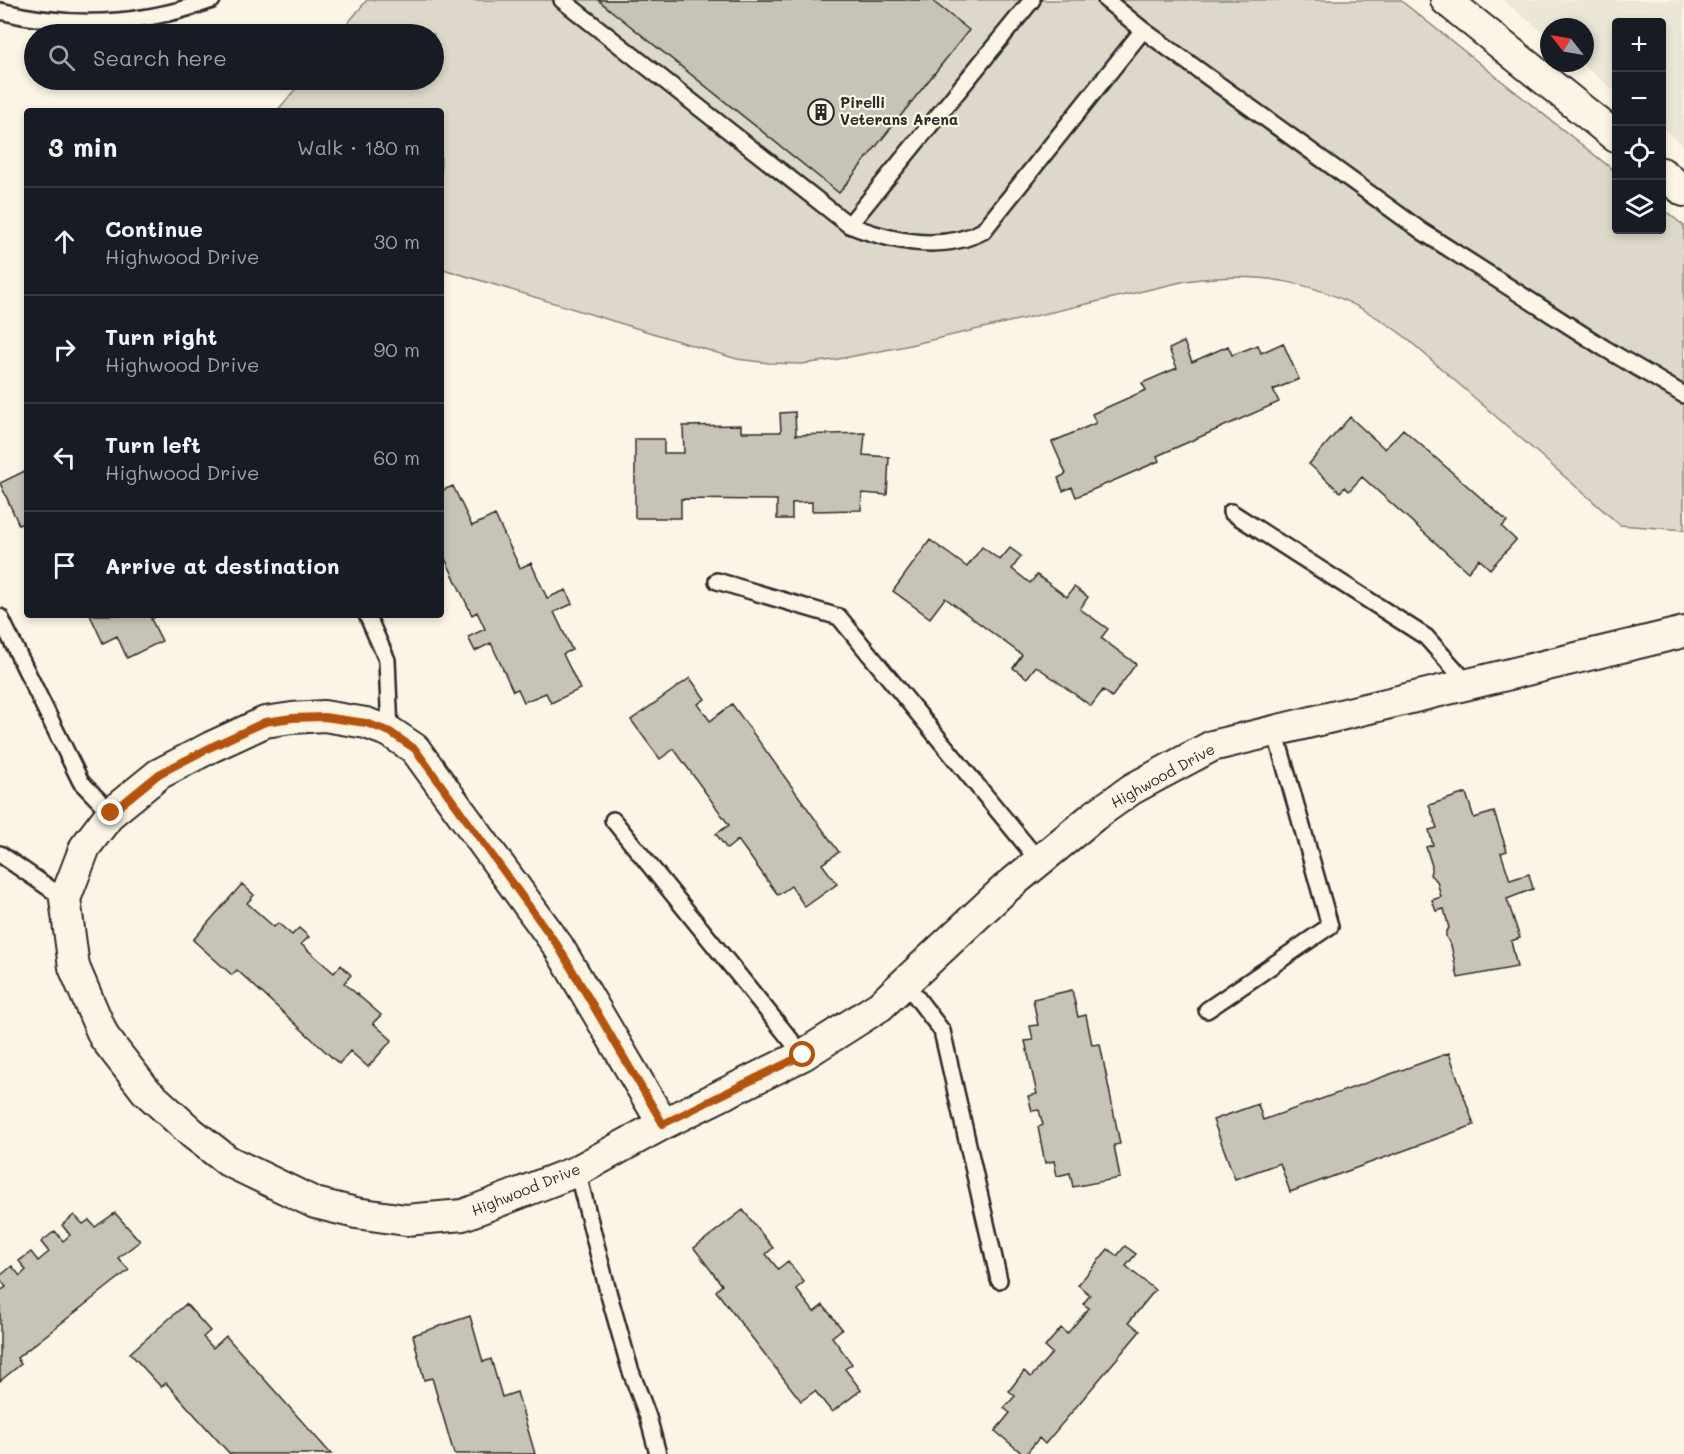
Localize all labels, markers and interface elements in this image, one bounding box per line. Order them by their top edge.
north arrow [1540,18,1594,72]
map controls [1612,18,1666,234]
button: + [1612,18,1666,72]
search box [24,24,444,90]
icon: search [45,41,78,74]
text: Search here [93,43,227,72]
button: − [1612,72,1666,126]
place label: Pirelli Veterans Arena [840,92,958,129]
building icon: Pirelli Veterans Arena [806,97,836,127]
button: locate [1612,126,1666,180]
text: 3 min [48,130,117,164]
text: Walk · 180 m [297,134,420,160]
button: layers [1612,180,1666,234]
text: Continue [105,214,203,243]
icon: ahead [48,225,81,258]
text: 30 m [374,228,420,254]
text: Highwood Drive [105,243,259,269]
text: Turn right [105,322,217,351]
icon: right [48,333,81,366]
text: 90 m [374,336,420,362]
text: Highwood Drive [105,351,259,377]
text: Turn left [105,430,201,459]
icon: left [48,441,81,474]
text: 60 m [373,444,420,470]
text: Highwood Drive [105,459,259,485]
icon: arrive [48,549,81,582]
text: Arrive at destination [105,551,340,580]
street label: Highwood Drive [1107,738,1218,812]
route end [97,799,123,825]
route start [789,1041,815,1067]
street label: Highwood Drive [468,1158,583,1220]

